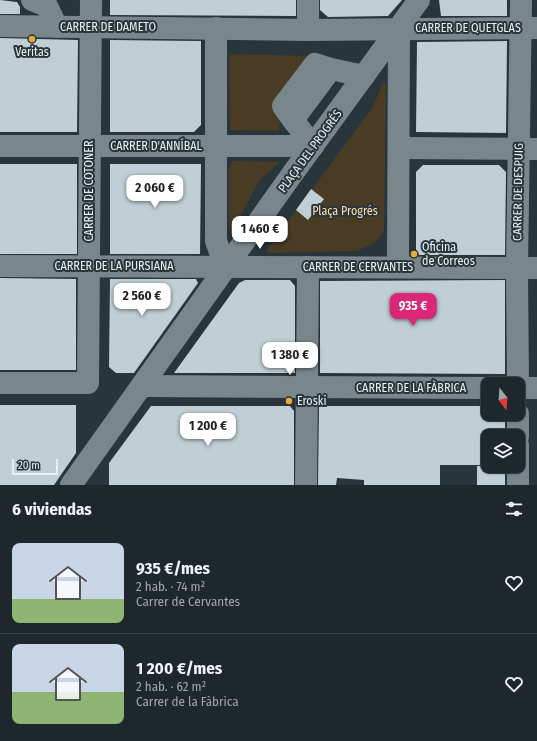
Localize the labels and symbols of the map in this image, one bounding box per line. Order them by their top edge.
street label: CARRER DE DAMETO [60,20,156,34]
street label: CARRER DE QUETGLAS [415,21,521,35]
marker: Veritas [27,34,37,44]
place label: Veritas [15,45,49,59]
street label: PLAÇA DEL PROGRÉS [274,106,345,195]
street label: CARRER D'ANNÍBAL [110,138,203,153]
street label: CARRER DE COTONER [82,140,96,242]
street label: CARRER DE DESPUIG [510,143,526,241]
pin: 2 060 € [118,175,192,209]
park label: Plaça Progrés [312,204,378,218]
pin: 1 460 € [223,216,297,250]
place label: Oficina de Correos [422,240,475,268]
marker: Oficina de Correos [409,249,419,259]
street label: CARRER DE LA PURSIANA [54,259,174,273]
street label: CARRER DE CERVANTES [303,260,413,274]
pin: 2 560 € [105,283,179,317]
pin: 935 € [385,293,441,327]
pin: 1 380 € [253,342,327,376]
north arrow [481,377,525,421]
street label: CARRER DE LA FÀBRICA [356,380,467,395]
place label: Eroski [297,394,326,408]
marker: Eroski [284,396,294,406]
pin: 1 200 € [171,413,245,447]
scale bar [12,457,58,476]

